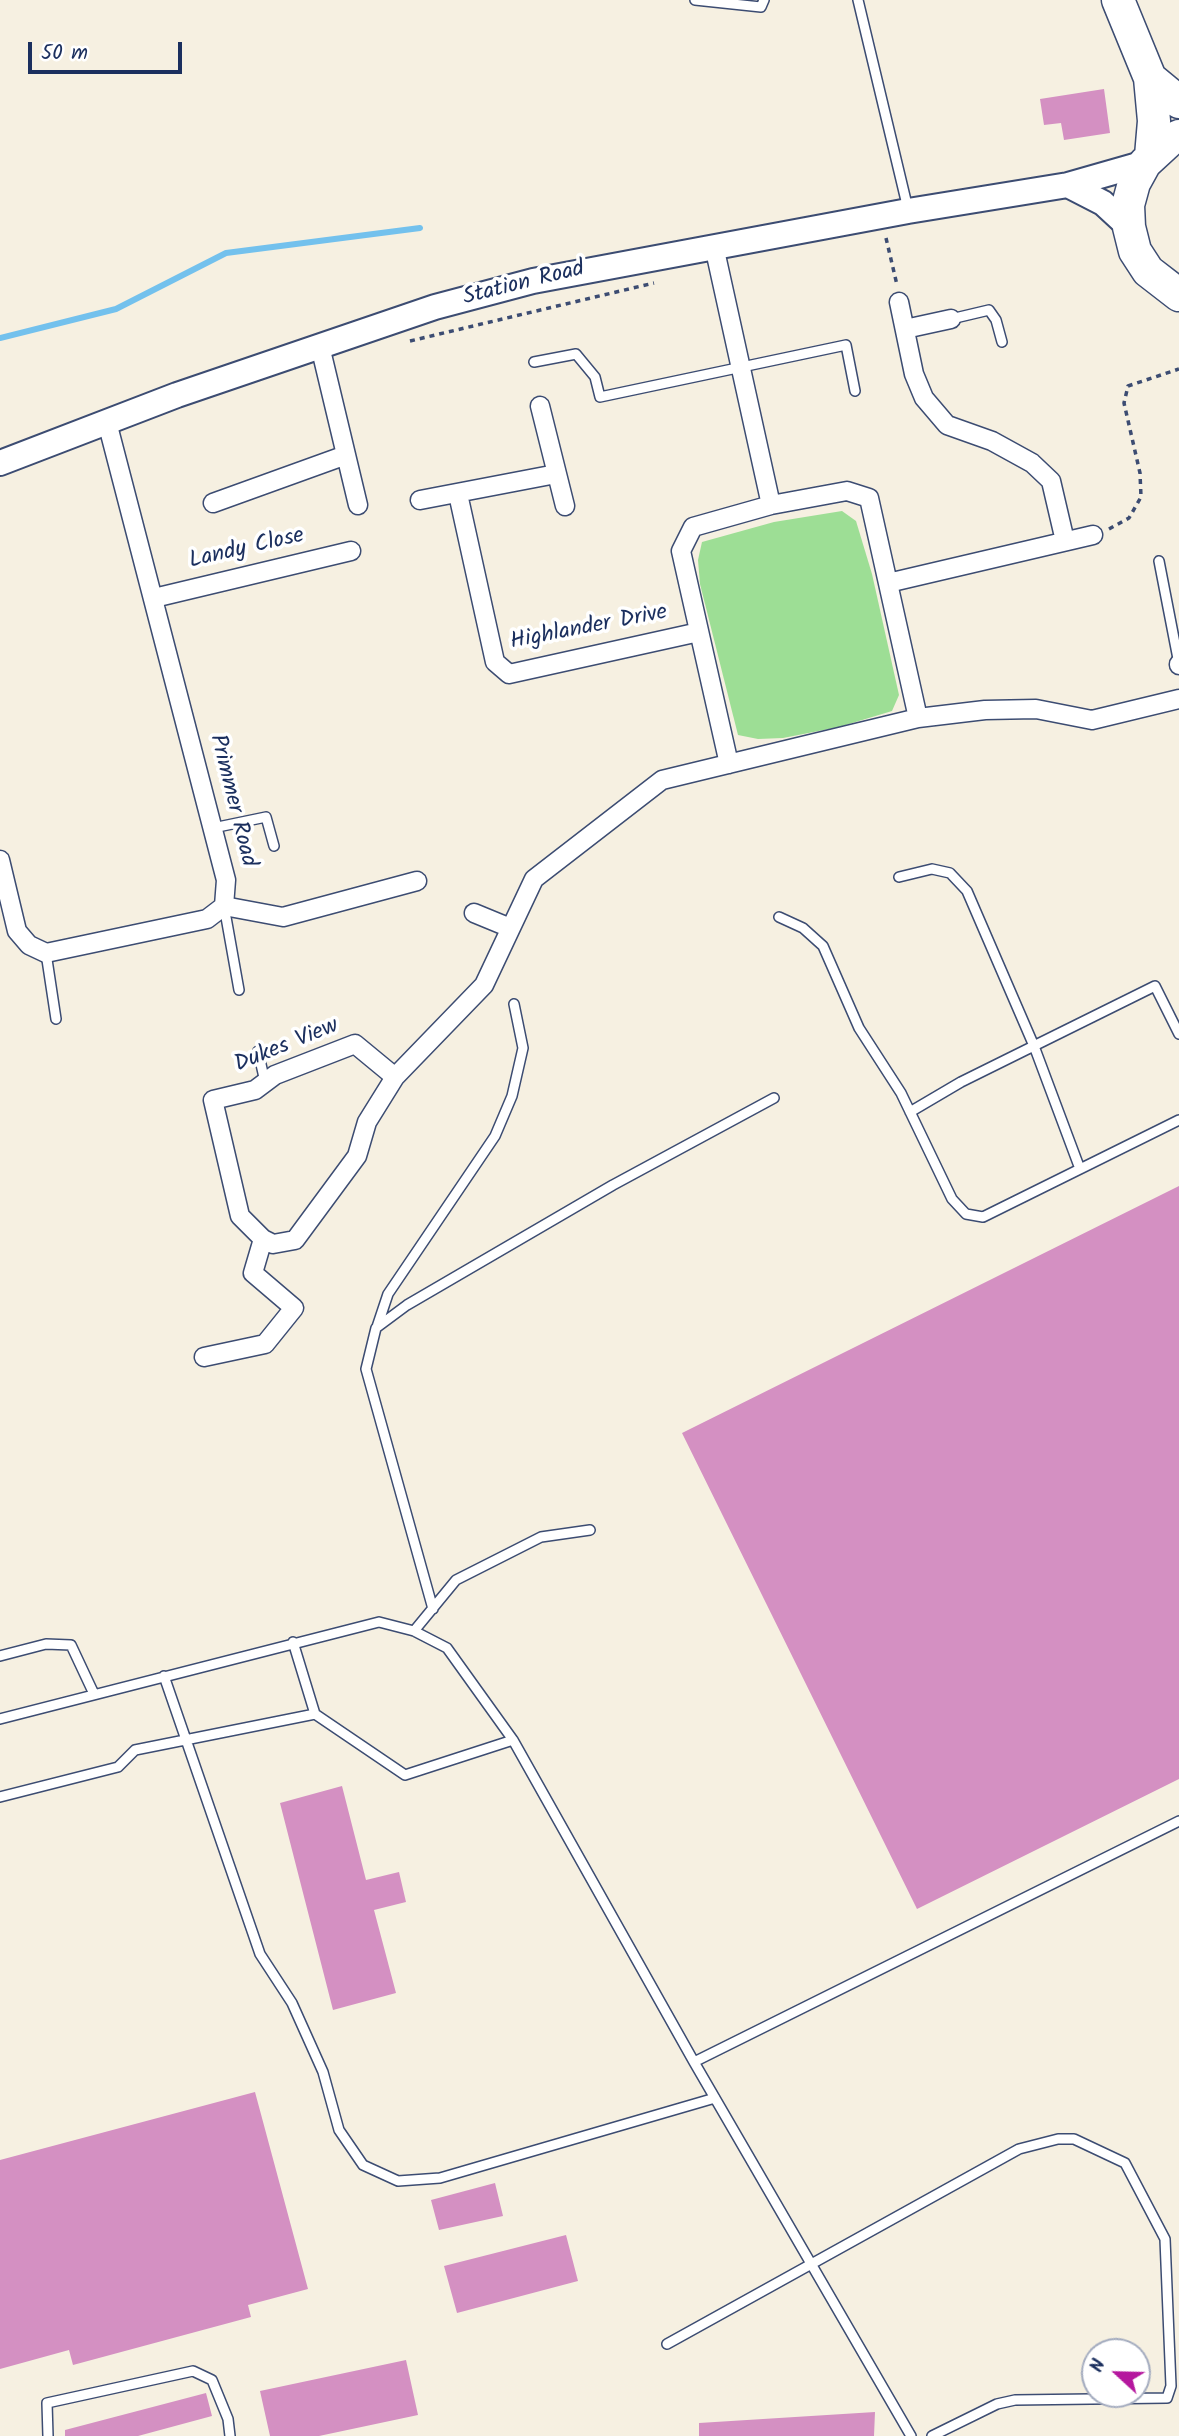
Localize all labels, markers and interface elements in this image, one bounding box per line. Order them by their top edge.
scale bar [32,28,186,72]
text: 50 m [41,37,88,70]
street label: Station Road [460,257,588,313]
street label: Landy Close [187,523,307,577]
street label: Highlander Drive [508,600,670,658]
street label: Primmer Road [201,732,261,870]
street label: Dukes View [231,1014,343,1080]
north arrow [1081,2338,1151,2408]
text: N [1082,2355,1115,2377]

